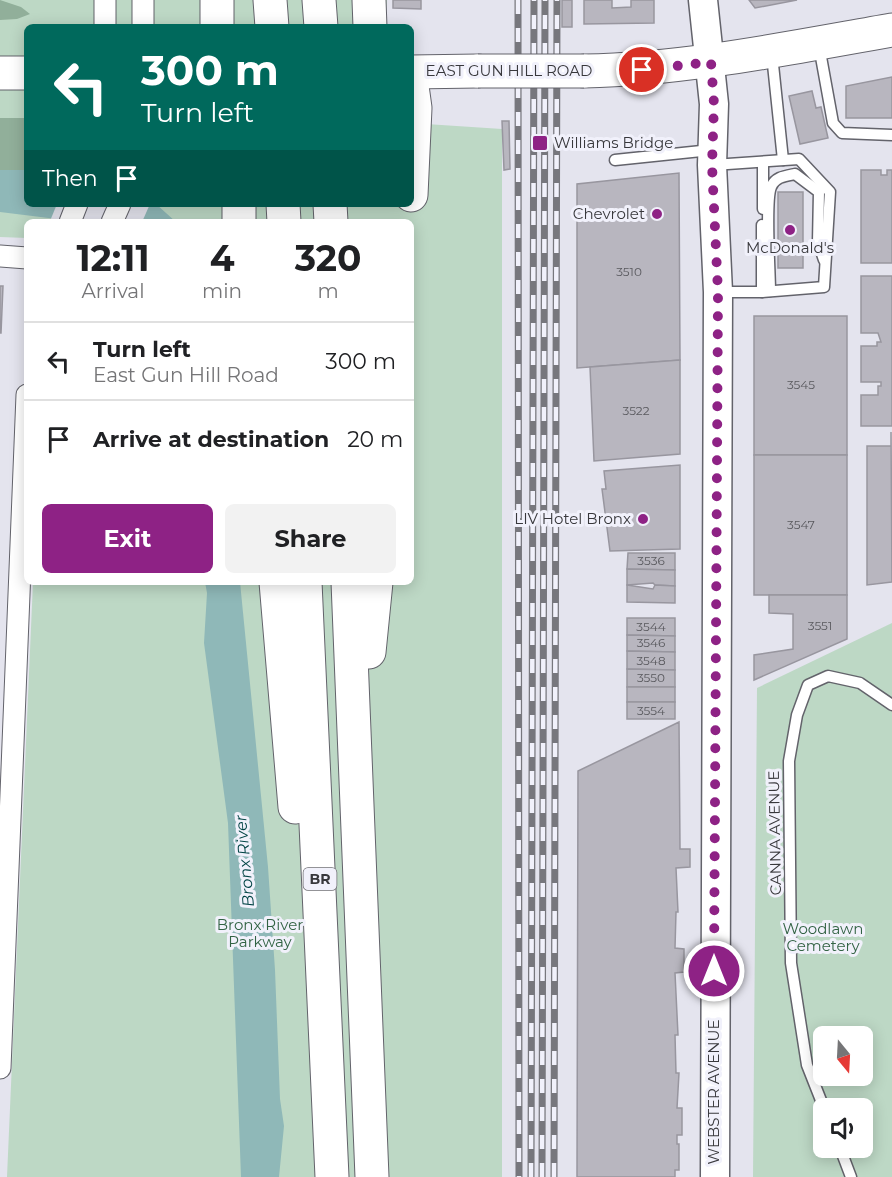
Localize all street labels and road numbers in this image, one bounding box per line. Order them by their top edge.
street label: EAST GUN HILL ROAD [426,61,592,80]
street label: CANNA AVENUE [764,770,785,896]
road number: BR [304,868,336,890]
street label: WEBSTER AVENUE [704,1020,723,1164]

